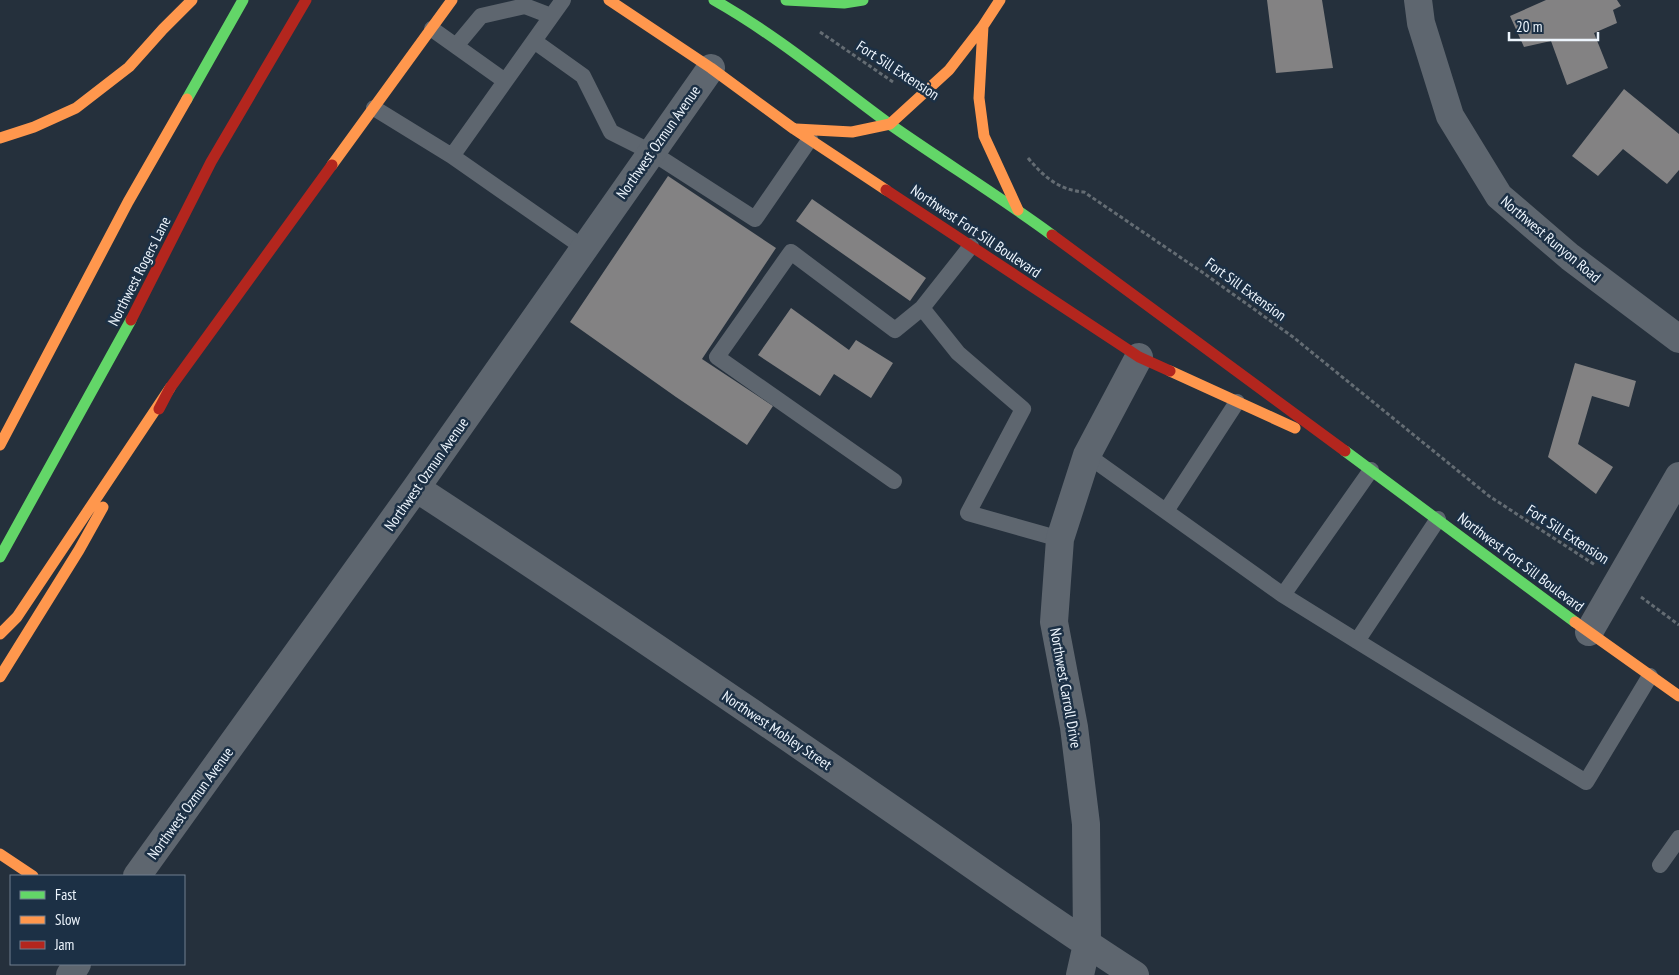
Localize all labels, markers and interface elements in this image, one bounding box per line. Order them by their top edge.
scale bar [1509,10,1598,42]
text: 20 m [1516,17,1542,36]
street label: Fort Sill Extension [853,36,943,104]
street label: Northwest Ozmun Avenue [612,82,704,202]
street label: Northwest Fort Sill Boulevard [907,180,1045,282]
street label: Northwest Runyon Road [1497,192,1605,286]
street label: Northwest Rogers Lane [103,213,175,329]
street label: Fort Sill Extension [1202,253,1290,325]
street label: Northwest Ozmun Avenue [380,414,472,534]
street label: Fort Sill Extension [1523,500,1613,568]
street label: Northwest Fort Sill Boulevard [1454,508,1588,616]
street label: Northwest Carroll Drive [1046,626,1086,750]
street label: Northwest Mobley Street [718,686,836,774]
street label: Northwest Ozmun Avenue [143,743,237,863]
legend [10,875,185,965]
text: Fast [55,885,76,904]
text: Slow [55,910,80,929]
text: Jam [54,935,74,954]

